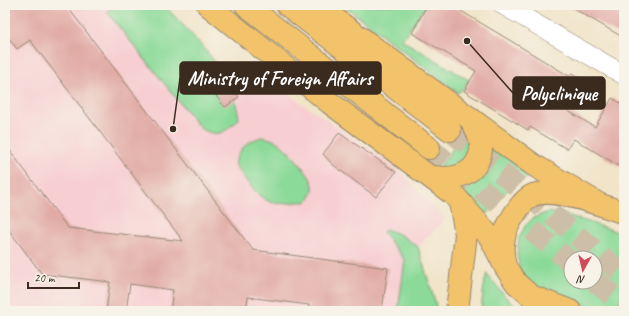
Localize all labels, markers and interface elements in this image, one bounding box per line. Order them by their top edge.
callout: Ministry of Foreign Affairs [180,62,381,94]
text: Ministry of Foreign Affairs [188,66,374,92]
callout: Polyclinique [513,77,605,109]
text: Polyclinique [521,81,598,107]
north arrow [563,250,603,290]
scale bar [28,264,79,290]
text: 20 m [34,270,56,286]
text: N [575,272,586,287]

